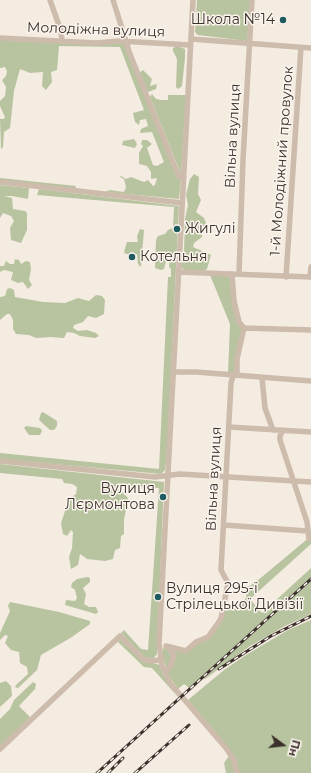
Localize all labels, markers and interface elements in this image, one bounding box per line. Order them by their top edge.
place label: Школа №14 [191,12,275,28]
marker: Школа №14 [278,15,288,25]
street label: Молодіжна вулиця [27,19,165,41]
street label: 1-й Молодіжний провулок [267,65,297,257]
street label: Вільна вулиця [222,83,244,189]
place label: Жигулі [185,221,235,237]
marker: Жигулі [172,224,182,234]
place label: Котельня [140,249,207,265]
marker: Котельня [127,252,137,262]
street label: Вільна вулиця [203,426,225,532]
place label: Вулиця Лєрмонтова [65,481,155,514]
marker: Вулиця Лєрмонтова [158,492,168,502]
place label: Вулиця 295-ї Стрілецької Дивізії [166,581,303,614]
marker: Вулиця 295-ї Стрілецької Дивізії [153,592,163,602]
north arrow [263,725,303,765]
text: Пн [286,738,303,758]

